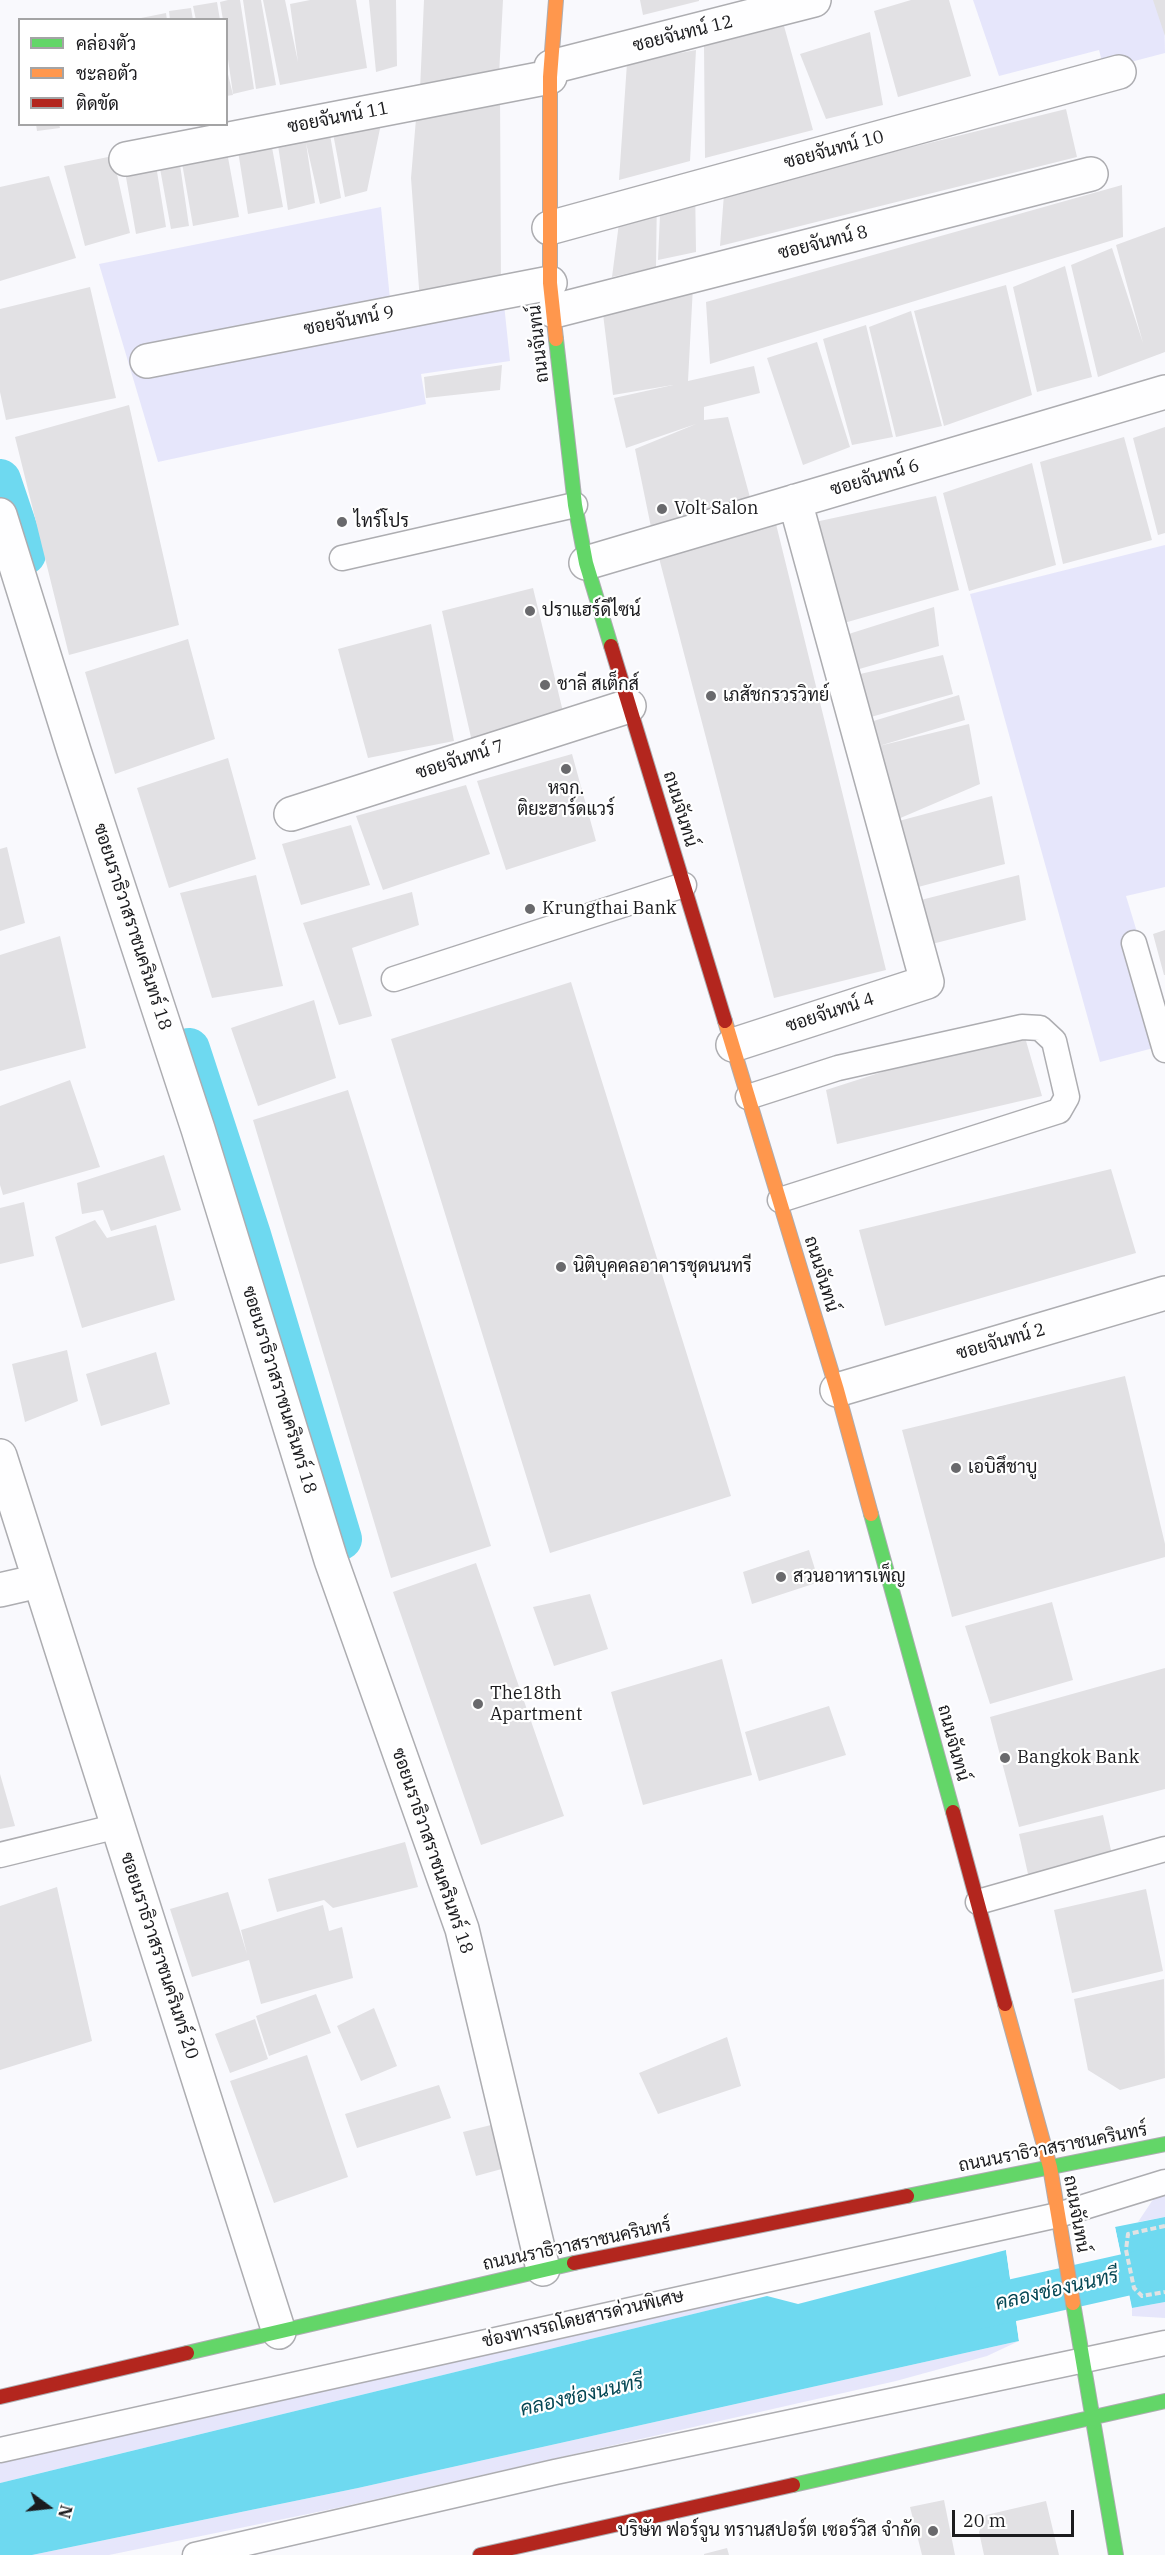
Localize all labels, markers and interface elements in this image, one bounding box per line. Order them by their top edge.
street label: ซอยจันทน์ 12 [631,11,735,57]
legend [18,18,228,126]
text: คล่องตัว [76,32,136,55]
text: ชะลอตัว [76,62,138,85]
text: ติดขัด [76,92,119,115]
street label: ซอยจันทน์ 11 [286,98,390,138]
street label: ซอยจันทน์ 10 [782,126,886,174]
street label: ซอยจันทน์ 8 [776,221,870,265]
street label: ซอยจันทน์ 9 [302,302,396,340]
street label: ถนนจันทน์ [524,304,554,384]
street label: ซอยจันทน์ 6 [828,455,922,501]
place label: Volt Salon [674,498,759,520]
marker: Volt Salon [655,502,669,516]
place label: ไทร์โปร [354,511,409,533]
marker: ไทร์โปร [335,515,349,529]
place label: ปราแฮร์ดีไซน์ [542,600,641,622]
marker: ปราแฮร์ดีไซน์ [523,604,537,618]
place label: ชาลี สเต็กส์ [557,674,639,696]
marker: ชาลี สเต็กส์ [538,678,552,692]
place label: เภสัชกรวรวิทย์ [723,685,829,707]
marker: เภสัชกรวรวิทย์ [704,689,718,703]
street label: ซอยจันทน์ 7 [413,736,507,784]
marker: หจก. ติยะฮาร์ดแวร์ [559,762,573,776]
street label: ถนนจันทน์ [658,768,702,850]
place label: หจก. ติยะฮาร์ดแวร์ [517,778,615,820]
street label: ซอยนราธิวาสราชนครินทร์ 18 [88,821,176,1033]
place label: Krungthai Bank [542,898,676,920]
marker: Krungthai Bank [523,902,537,916]
street label: ซอยจันทน์ 4 [783,989,877,1037]
street label: ถนนจันทน์ [799,1233,843,1315]
place label: นิติบุคคลอาคารชุดนนทรี [573,1256,752,1278]
marker: นิติบุคคลอาคารชุดนนทรี [554,1260,568,1274]
street label: ซอยนราธิวาสราชนครินทร์ 18 [237,1283,321,1497]
street label: ซอยจันทน์ 2 [954,1319,1048,1365]
place label: เอบิสึชาบู [968,1457,1037,1479]
marker: เอบิสึชาบู [949,1461,963,1475]
place label: สวนอาหารเพ็ญ [793,1566,906,1588]
marker: สวนอาหารเพ็ญ [774,1570,788,1584]
place label: The18th Apartment [490,1683,582,1726]
marker: The18th Apartment [471,1697,485,1711]
street label: ถนนจันทน์ [932,1702,974,1784]
street label: ซอยนราธิวาสราชนครินทร์ 18 [387,1745,477,1957]
place label: Bangkok Bank [1017,1747,1139,1769]
marker: Bangkok Bank [998,1751,1012,1765]
street label: ซอยนราธิวาสราชนครินทร์ 20 [115,1850,203,2062]
street label: ถนนนราธิวาสราชนครินทร์ [957,2119,1149,2177]
street label: ถนนจันทน์ [1059,2174,1093,2254]
street label: ถนนนราธิวาสราชนครินทร์ [481,2214,673,2276]
water label: คลองช่องนนทรี [993,2264,1121,2316]
street label: ช่องทางรถโดยสารด่วนพิเศษ [480,2285,686,2353]
water label: คลองช่องนนทรี [518,2370,646,2422]
north arrow [18,2477,78,2537]
scale bar [955,2498,1076,2536]
text: N [54,2503,77,2520]
text: 20 m [963,2509,1006,2532]
place label: บริษัท ฟอร์จูน ทรานสปอร์ต เซอร์วิส จำกัด [618,2520,921,2542]
marker: บริษัท ฟอร์จูน ทรานสปอร์ต เซอร์วิส จำกัด [926,2524,940,2538]

